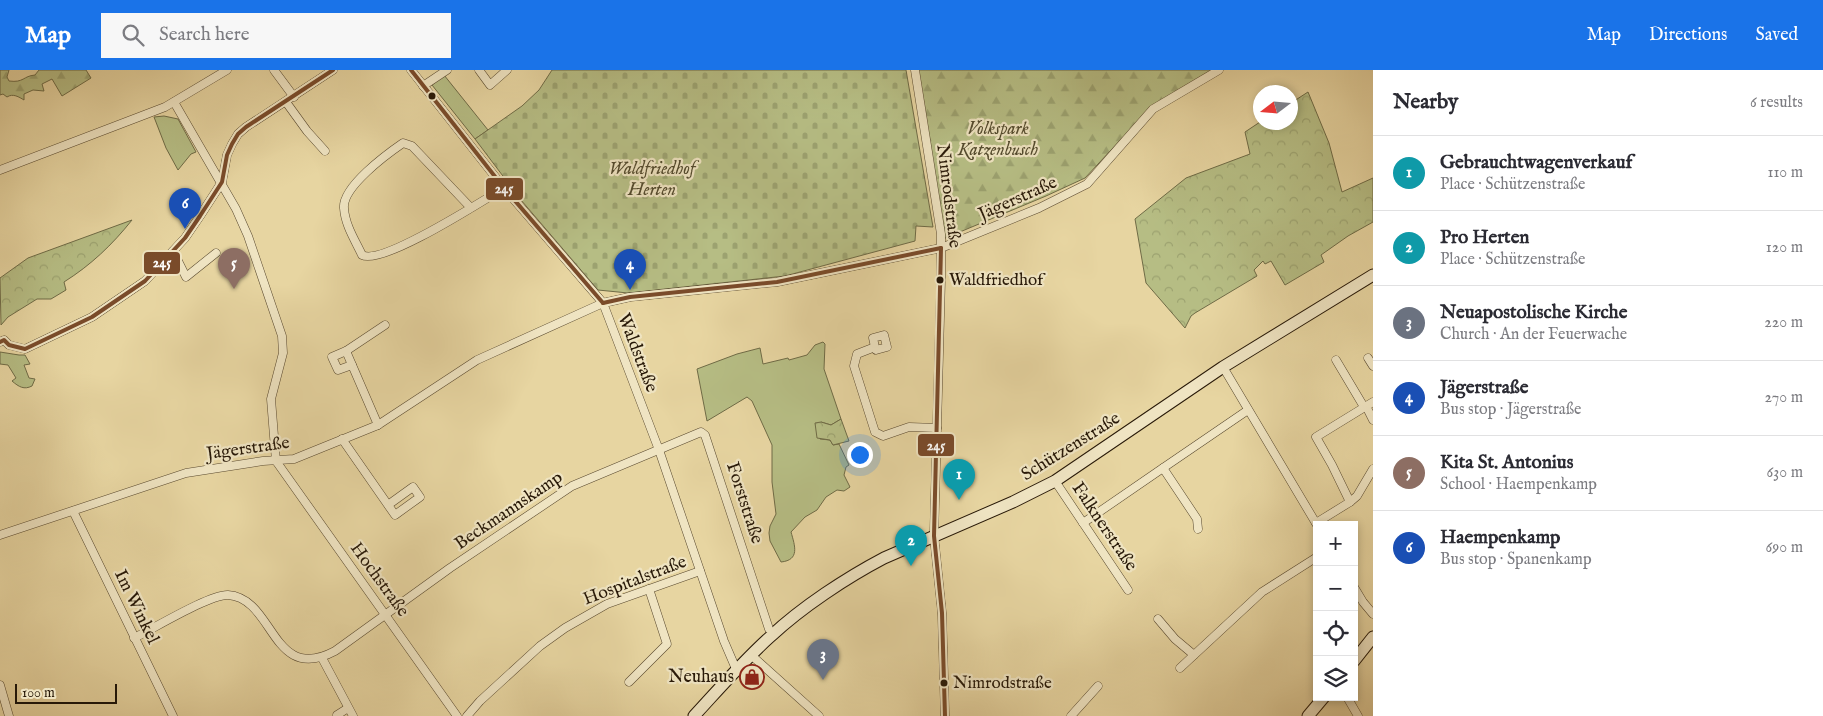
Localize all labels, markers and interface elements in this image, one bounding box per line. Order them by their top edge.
search box [101,13,451,58]
text: Map [25,20,71,51]
icon: search [119,21,147,49]
text: Search here [159,23,250,47]
text: Map [1587,24,1621,47]
text: Directions [1649,24,1727,47]
text: Saved [1755,24,1798,47]
north arrow [1253,85,1298,130]
text: Nearby [1393,89,1458,116]
unlabelled marker [427,91,437,101]
text: 6 results [1750,93,1803,113]
park label: Volkspark Katzenbusch [957,118,1039,162]
street label: Nimrodstraße [930,143,966,249]
text: Gebrauchtwagenverkauf [1440,151,1632,175]
park label: Waldfriedhof Herten [609,158,700,202]
text: 1 [1406,163,1412,183]
text: 110 m [1767,163,1803,183]
street label: Jägerstraße [973,171,1061,227]
text: Place · Schützenstraße [1440,175,1585,195]
line badge: 245 [485,177,524,201]
text: 245 [495,180,513,198]
pin: 6 [169,188,201,229]
text: Pro Herten [1440,226,1529,250]
text: 2 [1405,238,1413,258]
text: 120 m [1766,238,1803,258]
pin: 5 [218,248,250,289]
pin: 4 [614,249,646,290]
text: Place · Schützenstraße [1440,250,1585,270]
line badge: 245 [143,251,181,275]
text: 245 [153,254,171,272]
place label: Waldfriedhof [949,270,1046,291]
marker: Waldfriedhof [935,275,945,285]
text: Neuapostolische Kirche [1440,301,1627,325]
street label: Waldstraße [611,310,663,396]
text: 3 [1406,313,1412,333]
text: 220 m [1764,313,1803,333]
text: Church · An der Feuerwache [1440,325,1627,345]
text: Jägerstraße [1440,376,1528,400]
text: 4 [1405,388,1413,408]
text: 270 m [1764,388,1803,408]
text: Bus stop · Jägerstraße [1440,400,1581,420]
street label: Schützenstraße [1017,407,1125,487]
street label: Jägerstraße [203,432,291,466]
line badge: 245 [917,433,955,457]
text: 245 [927,437,945,455]
your location [847,442,873,468]
text: Kita St. Antonius [1440,451,1573,475]
street label: Forststraße [720,459,768,547]
pin: 1 [943,459,975,500]
text: 5 [1406,463,1412,483]
text: 630 m [1767,463,1803,483]
street label: Beckmannskamp [450,466,568,556]
text: School · Haempenkamp [1440,475,1597,495]
street label: Falknerstraße [1066,478,1142,576]
map controls [1313,521,1358,701]
button: + [1313,521,1358,566]
pin: 2 [895,525,927,566]
text: Haempenkamp [1440,526,1560,550]
street label: Hochstraße [344,538,414,622]
text: 6 [1406,538,1412,558]
text: 690 m [1766,538,1803,558]
text: Bus stop · Spanenkamp [1440,550,1592,570]
street label: Hospitalstraße [580,551,690,611]
street label: Im Winkel [108,566,164,648]
button: − [1313,566,1358,611]
button: locate [1313,611,1358,656]
pin: 3 [807,639,839,680]
button: layers [1313,656,1358,701]
shop icon: Neuhaus [739,664,765,690]
place label: Neuhaus [668,666,734,689]
place label: Nimrodstraße [953,673,1052,694]
marker: Nimrodstraße [939,678,949,688]
scale bar [15,681,118,704]
text: 100 m [22,684,55,702]

